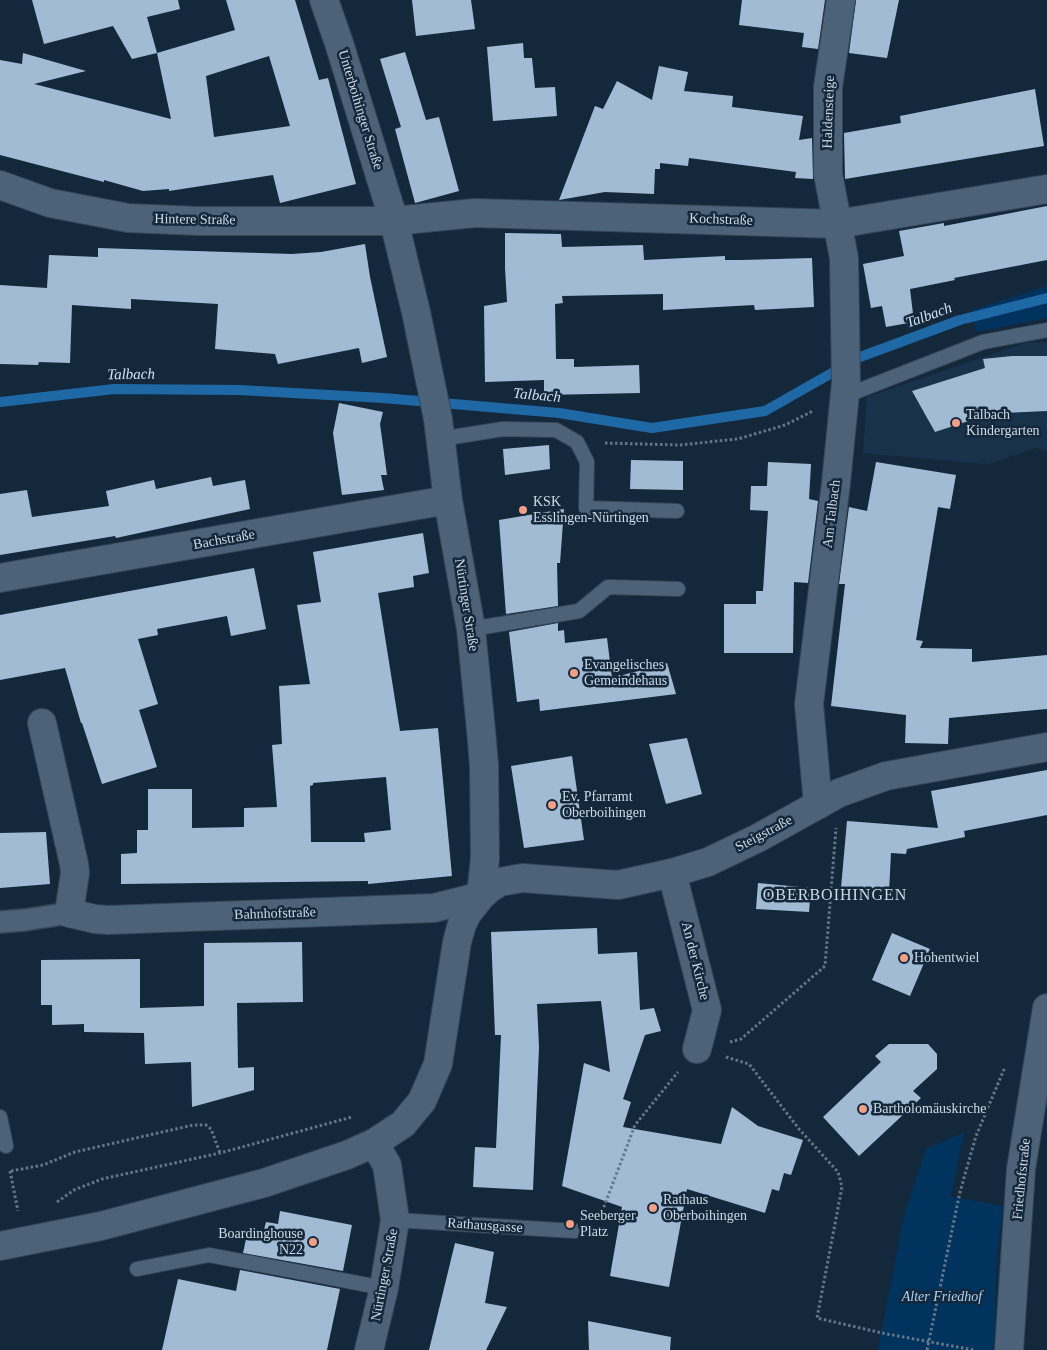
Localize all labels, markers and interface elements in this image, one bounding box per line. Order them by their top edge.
street label: Unterboihinger Straße [334,48,386,172]
street label: Haldensteige [819,75,839,149]
street label: Kochstraße [689,210,753,230]
street label: Hintere Straße [154,211,236,229]
water label: Talbach [903,299,955,333]
water label: Talbach [107,366,155,384]
water label: Talbach [512,385,562,407]
place label: Talbach Kindergarten [966,407,1040,440]
marker: Talbach Kindergarten [950,417,962,429]
street label: Am Talbach [819,479,845,549]
place label: KSK Esslingen-Nürtingen [533,494,649,526]
marker: KSK Esslingen-Nürtingen [517,504,529,516]
street label: Bachstraße [192,526,256,554]
street label: Nürtinger Straße [450,557,482,653]
place label: Evangelisches Gemeindehaus [584,657,667,690]
marker: Evangelisches Gemeindehaus [568,667,580,679]
place label: Ev. Pfarramt Oberboihingen [562,789,646,822]
marker: Ev. Pfarramt Oberboihingen [546,799,558,811]
street label: Steigstraße [733,812,795,856]
district label: OBERBOIHINGEN [761,886,909,906]
street label: Bahnhofstraße [234,904,316,924]
street label: An der Kirche [677,920,713,1002]
place label: Hohentwiel [914,950,979,966]
marker: Hohentwiel [898,952,910,964]
place label: Bartholomäuskirche [873,1101,987,1117]
marker: Bartholomäuskirche [857,1103,869,1115]
street label: Friedhofstraße [1009,1138,1035,1220]
place label: Rathaus Oberboihingen [663,1192,747,1224]
marker: Rathaus Oberboihingen [647,1202,659,1214]
place label: Seeberger Platz [580,1208,636,1240]
street label: Rathausgasse [447,1215,523,1237]
marker: Seeberger Platz [564,1218,576,1230]
place label: Boardinghouse N22 [218,1226,303,1258]
street label: Nürtinger Straße [368,1227,402,1323]
marker: Boardinghouse N22 [307,1236,319,1248]
park label: Alter Friedhof [902,1289,982,1305]

